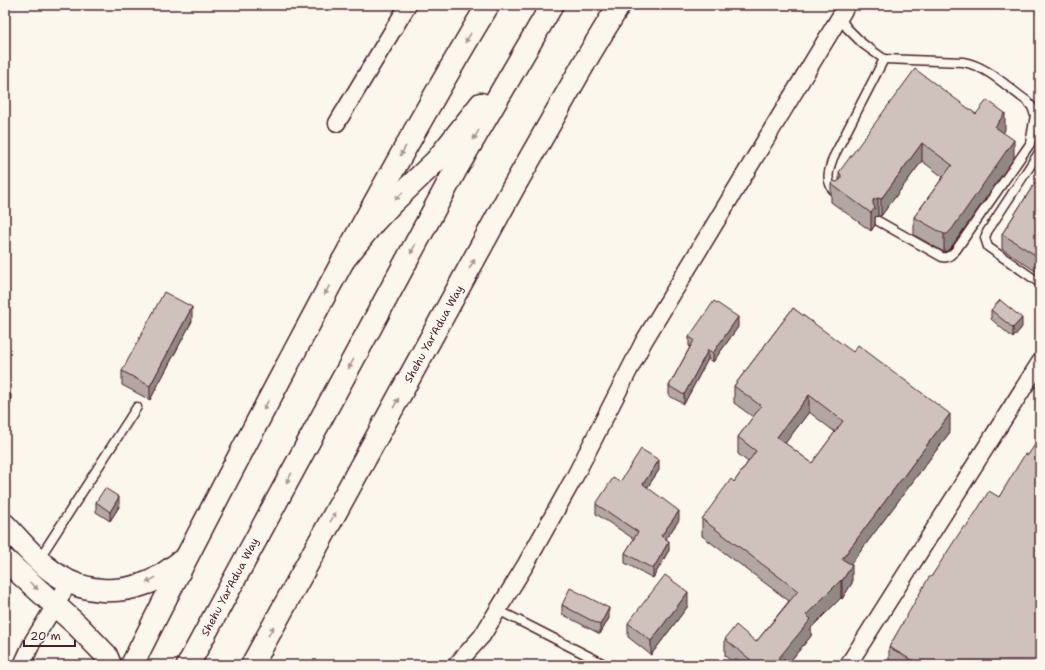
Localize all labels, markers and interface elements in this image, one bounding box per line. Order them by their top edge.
one-way arrow [464,33,472,43]
one-way arrow [472,129,479,141]
one-way arrow [400,145,407,157]
one-way arrow [394,191,404,201]
one-way arrow [409,243,416,255]
one-way arrow [468,258,475,270]
street label: Shehu Yar'Adua Way [401,283,467,385]
one-way arrow [324,284,331,296]
one-way arrow [348,358,354,369]
one-way arrow [393,397,399,409]
one-way arrow [263,399,270,410]
one-way arrow [286,472,292,484]
one-way arrow [330,511,337,523]
street label: Shehu Yar'Adua Way [198,535,262,639]
one-way arrow [146,577,157,584]
one-way arrow [29,582,39,591]
scale bar [24,622,75,648]
one-way arrow [268,625,274,637]
text: 20 m [30,628,61,644]

